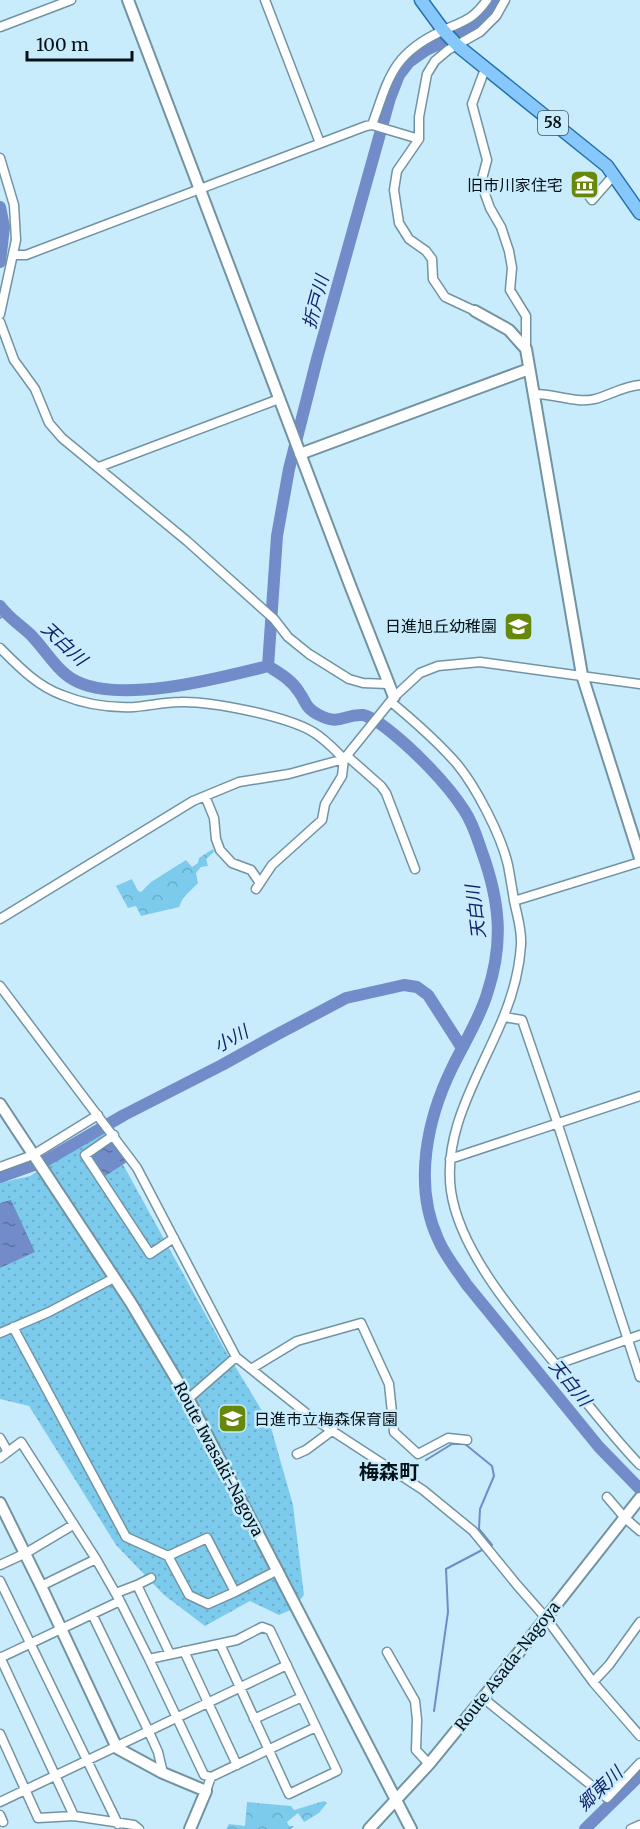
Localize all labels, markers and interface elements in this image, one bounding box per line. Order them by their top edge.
scale bar [27,24,132,62]
text: 100 m [36,33,89,56]
road number: 58 [538,111,568,135]
museum icon: 旧市川家住宅 [568,169,600,201]
place label: 旧市川家住宅 [467,175,563,195]
water label: 折戸川 [297,271,334,331]
school or university icon: 日進旭丘幼稚園 [502,610,534,642]
place label: 日進旭丘幼稚園 [385,616,497,636]
water label: 天白川 [37,617,93,672]
water label: 天白川 [461,882,490,940]
water label: 小川 [209,1019,254,1057]
water label: 天白川 [544,1354,598,1412]
street label: Route Iwasaki-Nagoya [170,1378,268,1540]
school or university icon: 日進市立梅森保育園 [217,1403,249,1435]
place label: 日進市立梅森保育園 [254,1409,398,1429]
district label: 梅森町 [359,1459,419,1484]
street label: Route Asada-Nagoya [450,1597,564,1735]
water label: 郷東川 [572,1760,629,1816]

